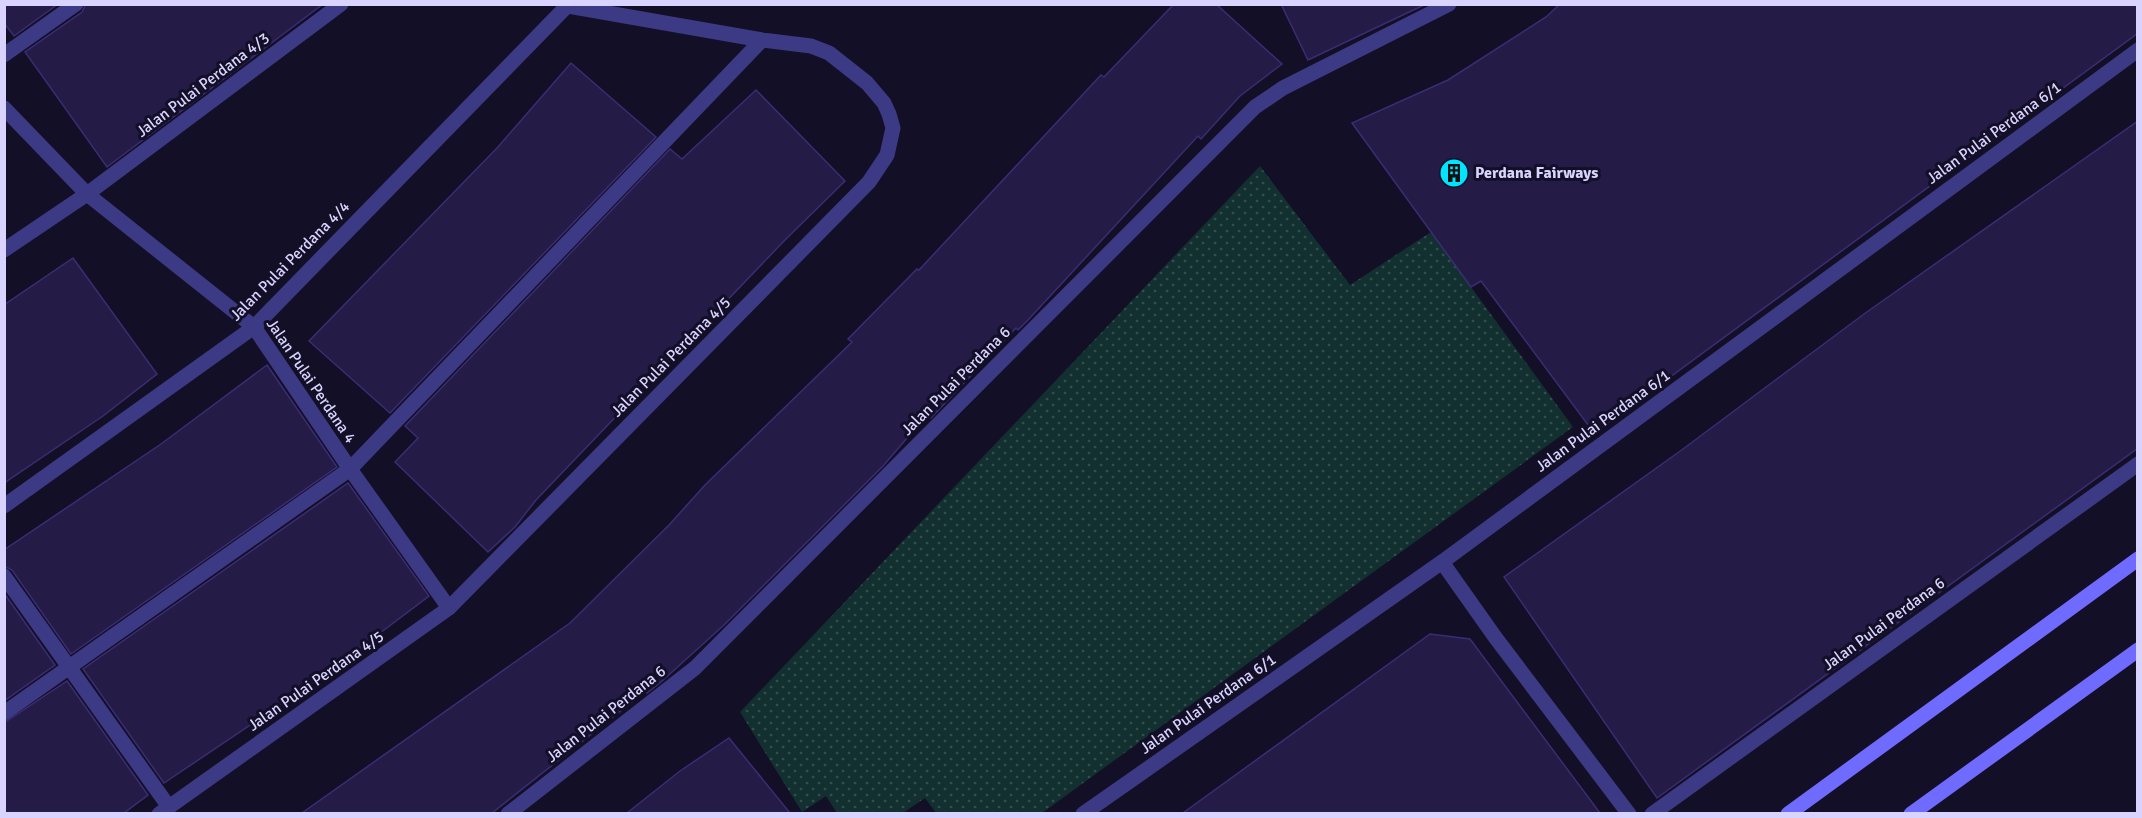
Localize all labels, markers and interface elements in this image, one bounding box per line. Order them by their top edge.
street label: Jalan Pulai Perdana 4/3 [132,28,274,142]
street label: Jalan Pulai Perdana 6/1 [1923,77,2065,189]
building icon: Perdana Fairways [1438,157,1470,189]
place label: Perdana Fairways [1475,163,1598,183]
street label: Jalan Pulai Perdana 4/4 [226,197,354,325]
street label: Jalan Pulai Perdana 4/5 [607,293,735,421]
street label: Jalan Pulai Perdana 4 [262,315,360,448]
street label: Jalan Pulai Perdana 6 [897,322,1015,440]
street label: Jalan Pulai Perdana 6/1 [1532,365,1674,477]
street label: Jalan Pulai Perdana 6 [1819,573,1949,675]
street label: Jalan Pulai Perdana 4/5 [244,626,388,736]
street label: Jalan Pulai Perdana 6/1 [1136,649,1280,759]
street label: Jalan Pulai Perdana 6 [542,661,670,767]

